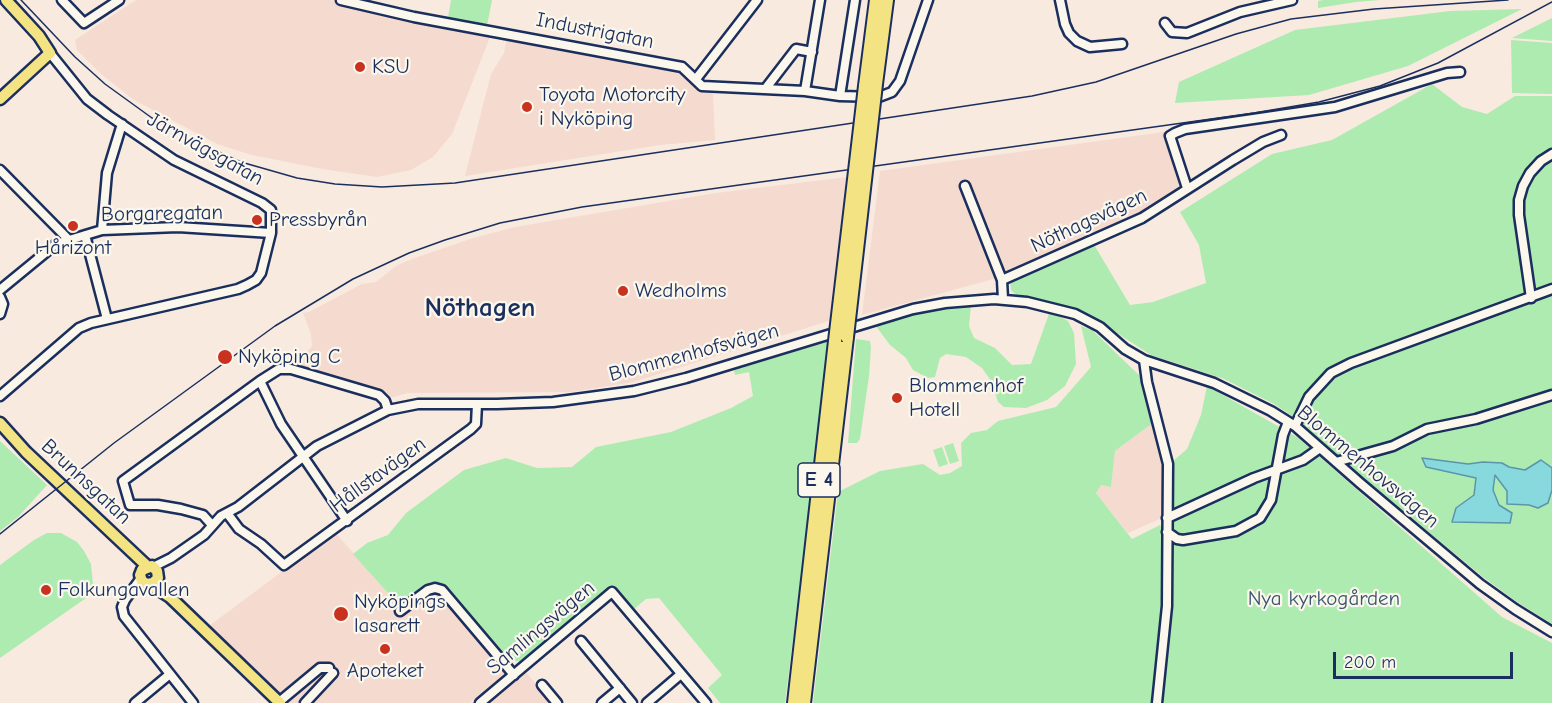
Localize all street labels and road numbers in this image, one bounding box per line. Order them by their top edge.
street label: Industrigatan [534,7,656,55]
street label: Järnvägsgatan [142,107,268,191]
street label: Nöthagsvägen [1027,183,1151,259]
street label: Borgaregatan [101,200,223,228]
street label: Blommenhofsvägen [606,318,782,388]
street label: Blommenhovsvägen [1292,400,1444,534]
street label: Hållstavägen [325,432,431,518]
street label: Brunnsgatan [36,434,136,530]
road number: E 4 [798,463,840,497]
street label: Samlingsvägen [482,576,600,680]

